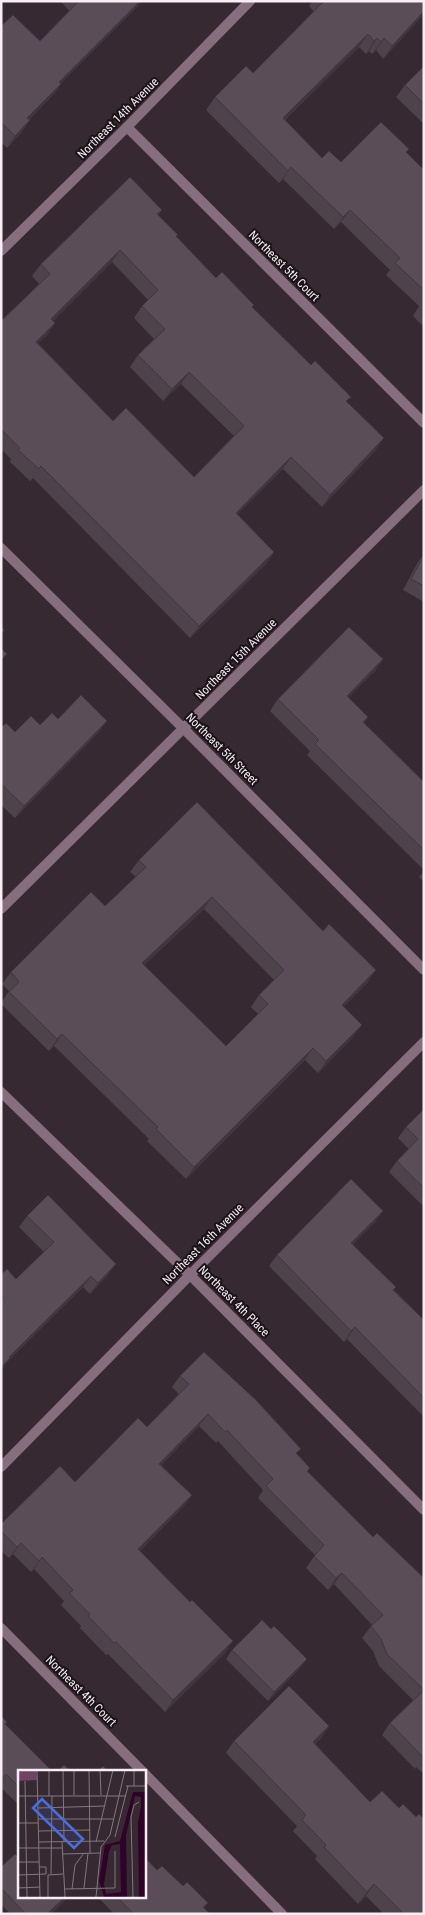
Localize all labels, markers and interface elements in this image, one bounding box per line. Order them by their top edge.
street label: Northeast 14th Avenue [75,74,162,161]
street label: Northeast 5th Court [246,228,323,305]
street label: Northeast 15th Avenue [193,615,280,702]
street label: Northeast 5th Street [183,710,261,788]
street label: Northeast 16th Avenue [160,1200,247,1287]
street label: Northeast 4th Place [196,1263,273,1340]
street label: Northeast 4th Court [43,1653,120,1730]
inset map [18,1770,145,1898]

